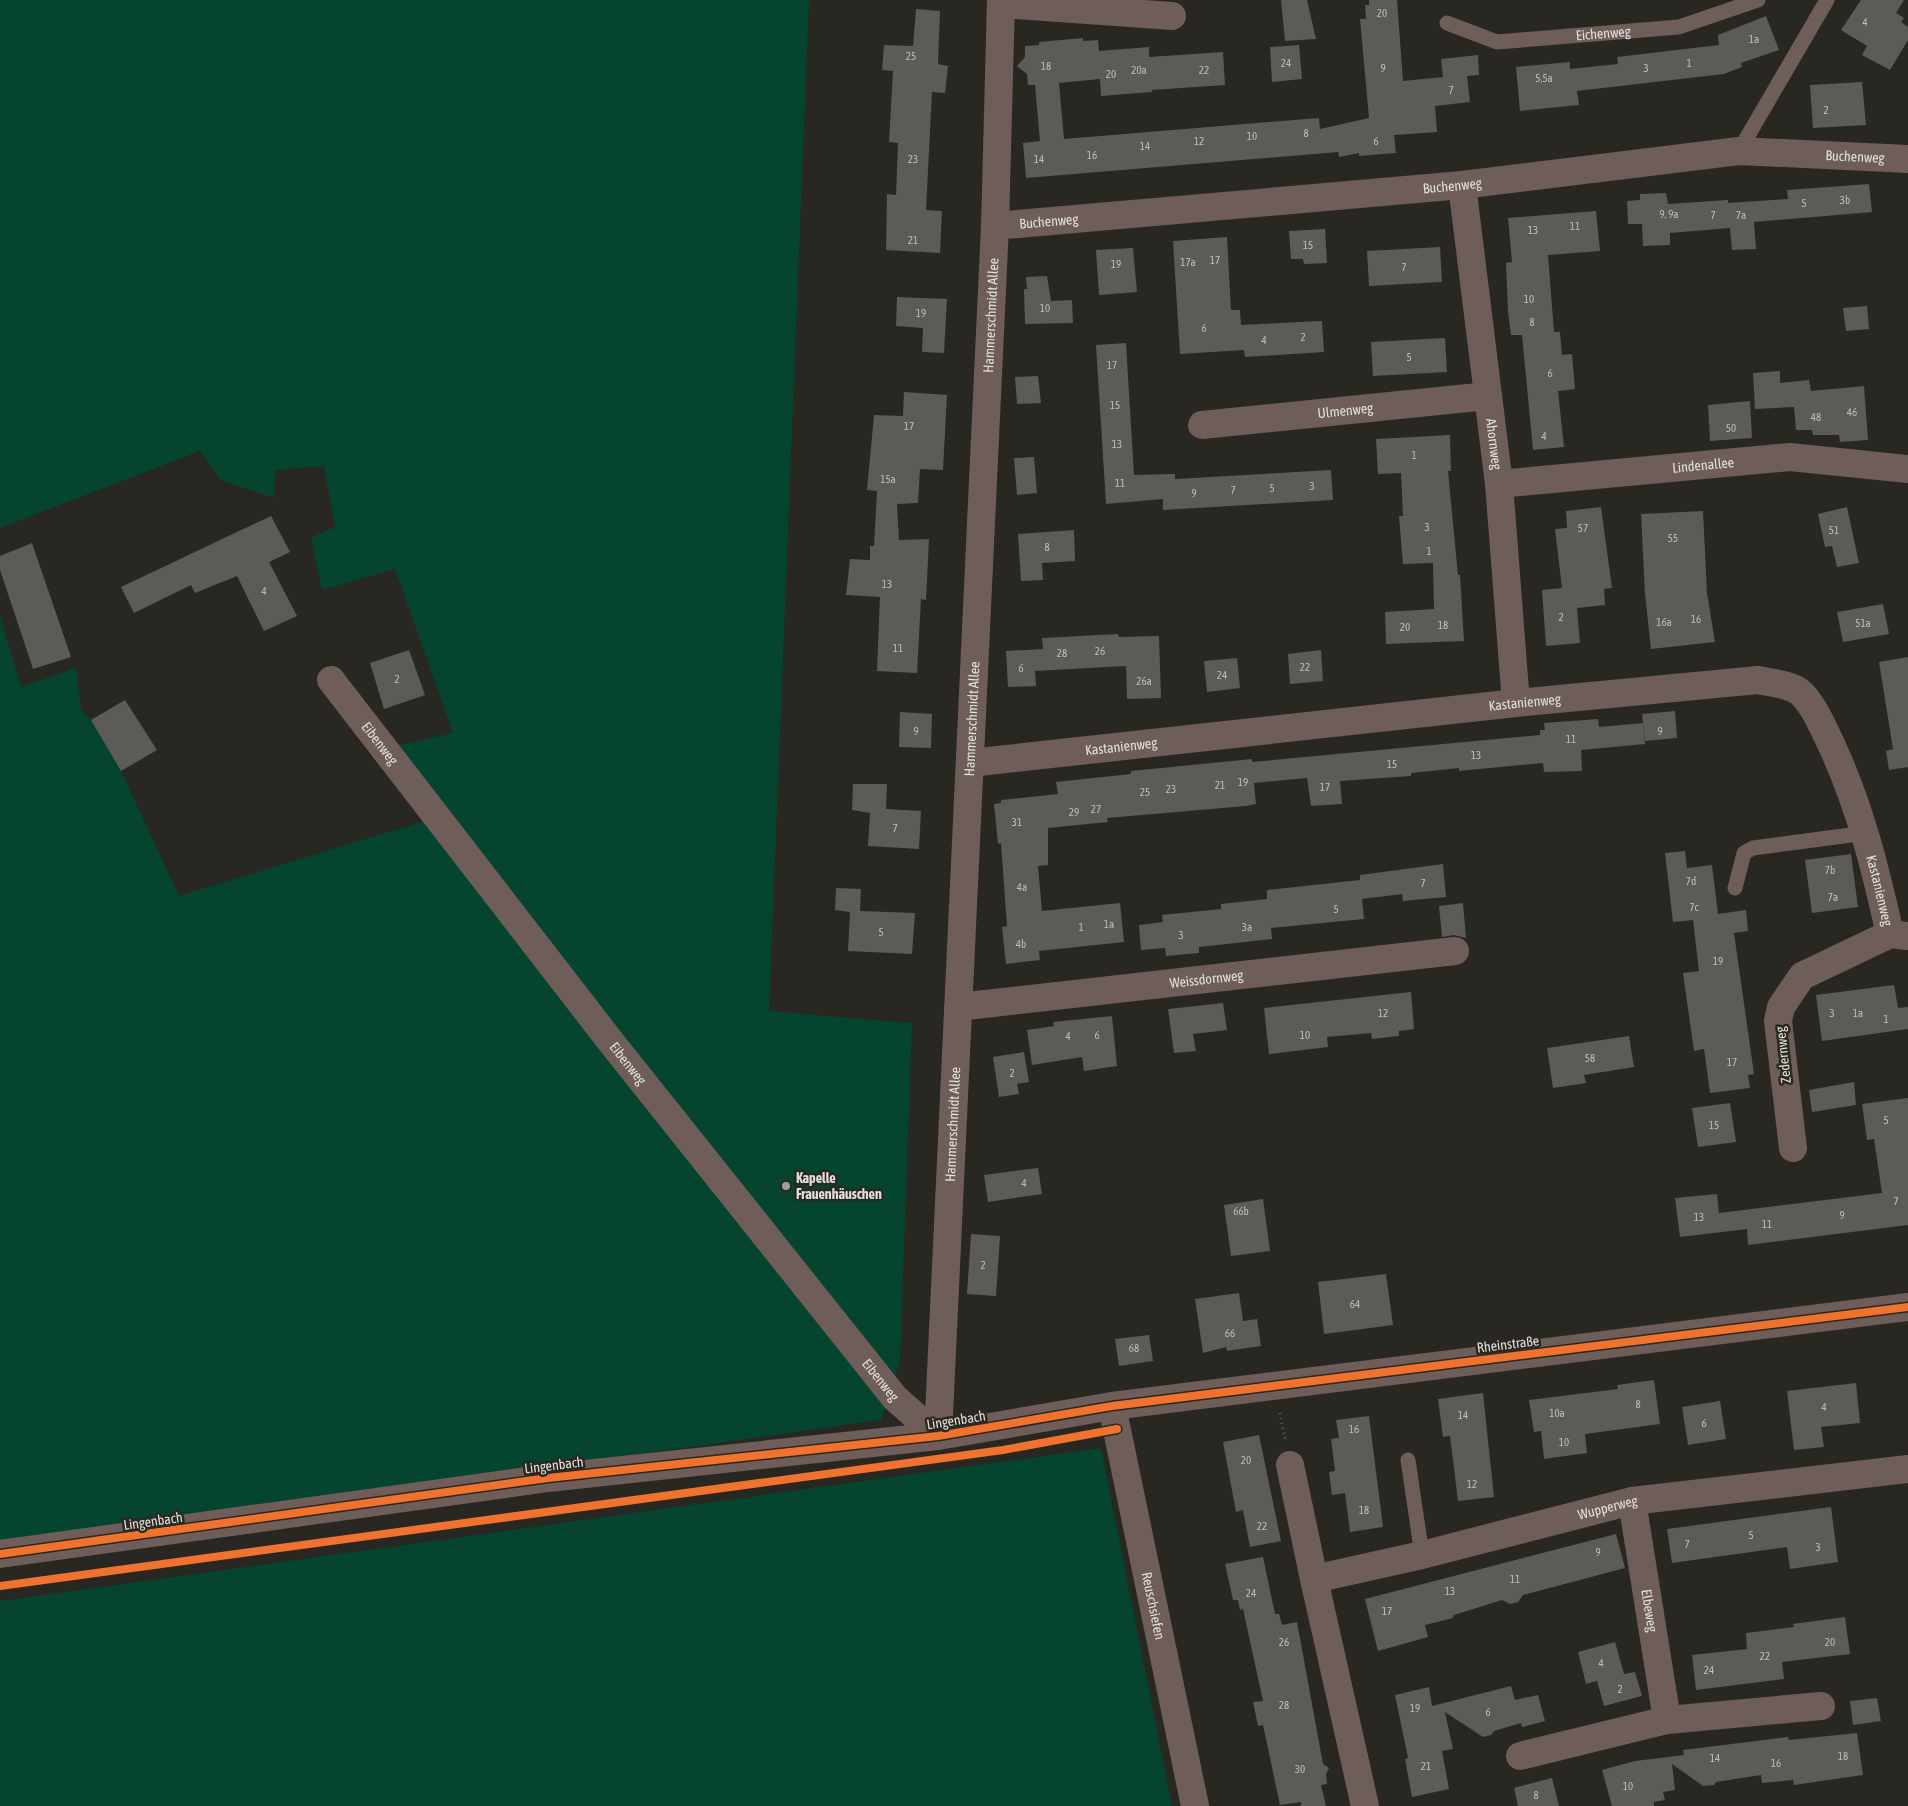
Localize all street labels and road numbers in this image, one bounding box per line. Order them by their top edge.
street label: Eichenweg [1575,23,1631,43]
street label: Buchenweg [1825,147,1885,166]
street label: Buchenweg [1422,175,1483,196]
street label: Buchenweg [1019,211,1079,232]
street label: Hammerschmidt Allee [980,257,1001,373]
street label: Ulmenweg [1317,400,1374,421]
street label: Ahornweg [1483,417,1505,471]
street label: Lindenallee [1672,454,1735,476]
street label: Hammerschmidt Allee [961,661,982,777]
street label: Kastanienweg [1488,691,1561,714]
street label: Eibenweg [358,719,401,768]
street label: Kastanienweg [1084,734,1158,758]
street label: Kastanienweg [1863,853,1896,927]
street label: Weissdornweg [1169,967,1244,991]
street label: Zedernweg [1772,1026,1794,1084]
street label: Eibenweg [606,1039,650,1088]
street label: Hammerschmidt Allee [942,1067,963,1182]
street label: Rheinstraße [1476,1332,1540,1356]
street label: Eibenweg [859,1356,902,1404]
street label: Lingenbach [925,1407,987,1433]
street label: Lingenbach [524,1453,584,1477]
street label: Wupperweg [1576,1492,1638,1523]
street label: Lingenbach [122,1509,184,1533]
street label: Reuschsiefen [1139,1571,1168,1641]
street label: Elbeweg [1638,1588,1661,1633]

